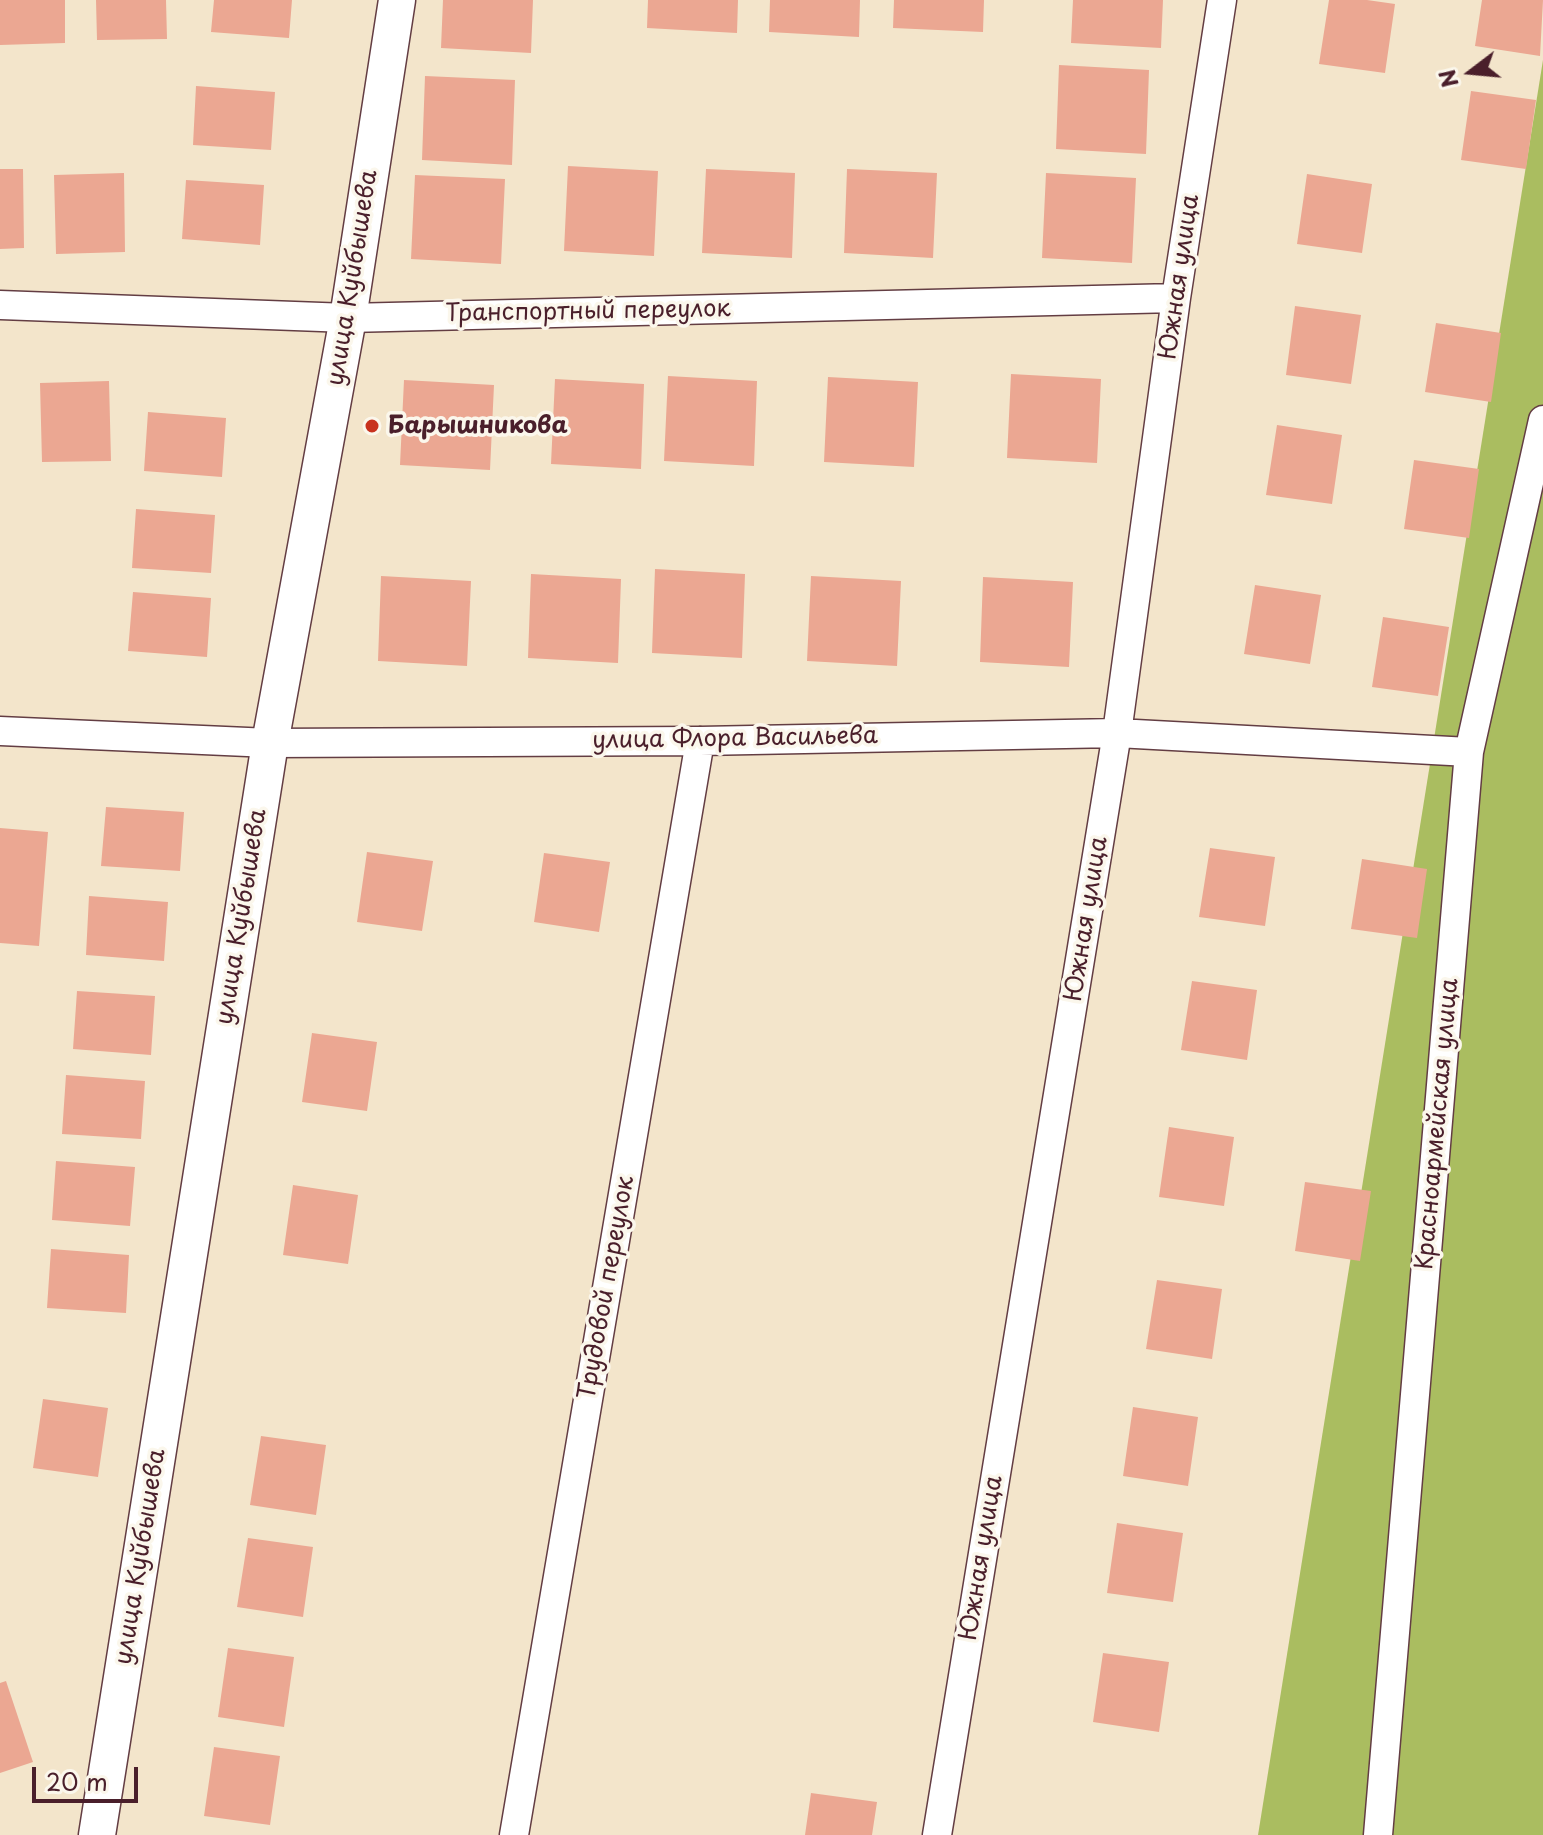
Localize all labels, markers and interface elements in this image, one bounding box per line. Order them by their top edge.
north arrow [1431,32,1511,112]
text: N [1429,66,1466,92]
street label: улица Куйбышева [322,168,384,388]
street label: Южная улица [1154,193,1206,361]
street label: Транспортный переулок [445,295,731,329]
place label: Барышникова [388,412,568,440]
marker: Барышникова [363,417,381,435]
street label: улица Флора Васильева [592,722,878,756]
street label: улица Куйбышева [211,807,273,1027]
street label: Южная улица [1060,835,1114,1003]
street label: Красноармейская улица [1411,977,1465,1271]
street label: Трудовой переулок [573,1174,641,1402]
street label: улица Куйбышева [110,1447,172,1667]
street label: Южная улица [955,1474,1009,1642]
scale bar [36,1751,142,1801]
text: 20 m [46,1763,108,1799]

